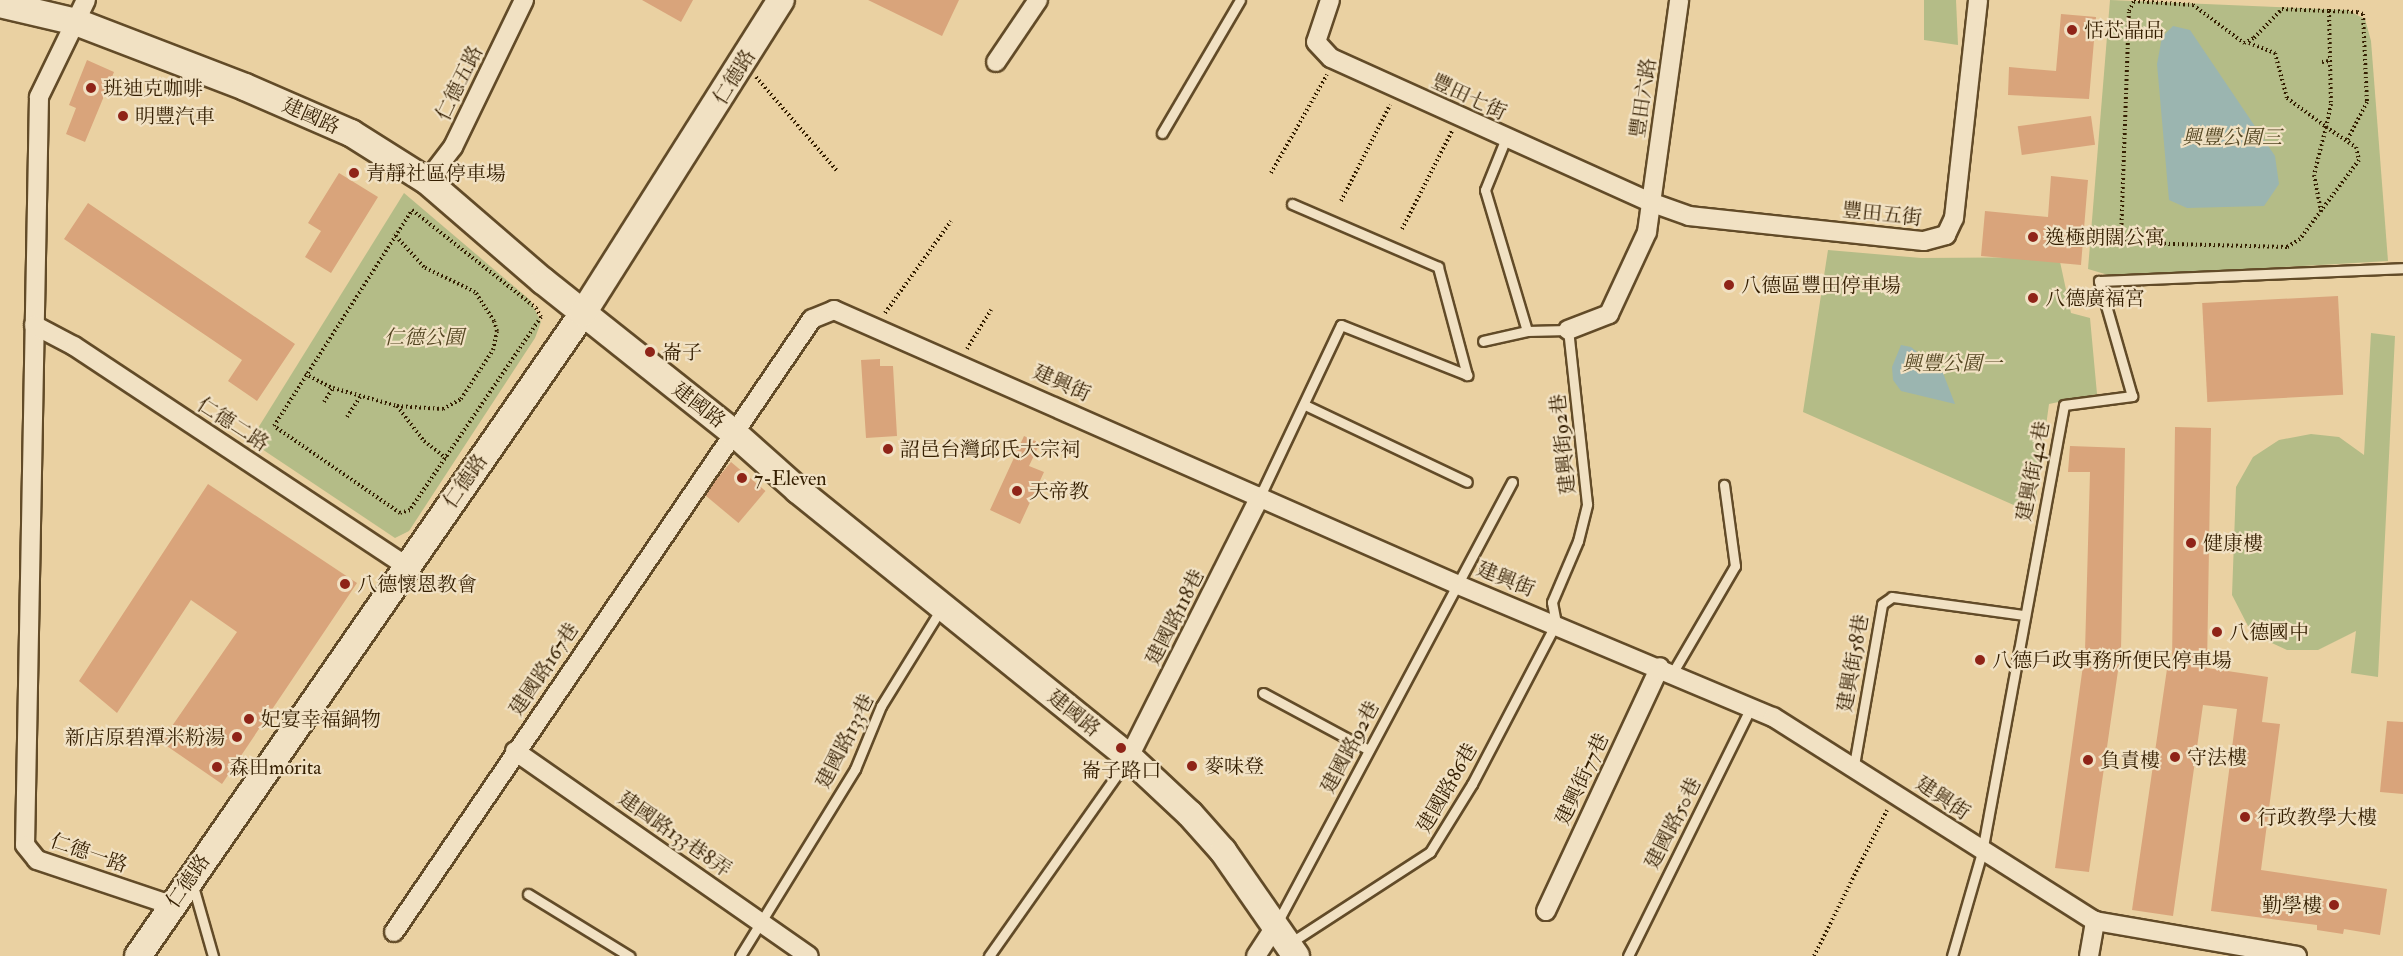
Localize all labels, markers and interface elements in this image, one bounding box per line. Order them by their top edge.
place label: 恬芯晶品 [2084,18,2164,42]
marker: 恬芯晶品 [2065,23,2079,37]
street label: 仁德五路 [431,42,487,124]
street label: 仁德路 [708,45,760,109]
street label: 豐田六路 [1626,57,1660,139]
street label: 豐田七街 [1428,69,1510,125]
place label: 班迪克咖啡 [103,76,203,100]
marker: 班迪克咖啡 [84,81,98,95]
street label: 建國路 [279,93,343,139]
place label: 明豐汽車 [135,104,215,128]
marker: 明豐汽車 [116,109,130,123]
park label: 興豐公園三 [2182,125,2282,149]
place label: 青靜社區停車場 [366,161,506,185]
marker: 青靜社區停車場 [347,166,361,180]
street label: 豐田五街 [1841,198,1923,230]
place label: 逸極朗闊公寓 [2045,225,2165,249]
marker: 逸極朗闊公寓 [2026,230,2040,244]
place label: 八德區豐田停車場 [1741,273,1901,297]
marker: 八德區豐田停車場 [1722,278,1736,292]
place label: 八德廣福宮 [2045,286,2145,310]
marker: 八德廣福宮 [2026,291,2040,305]
park label: 仁德公園 [384,325,464,349]
place label: 崙子 [662,340,702,364]
marker: 崙子 [643,345,657,359]
park label: 興豐公園一 [1902,351,2002,375]
street label: 建興街 [1030,360,1094,406]
street label: 建國路 [668,377,730,433]
street label: 仁德二路 [193,392,273,456]
street label: 建興街92巷 [1546,393,1580,495]
street label: 建興街42巷 [2012,419,2054,523]
place label: 詔邑台灣邱氏大宗祠 [900,437,1080,461]
marker: 詔邑台灣邱氏大宗祠 [881,442,895,456]
street label: 仁德路 [438,450,492,512]
place label: 7-Eleven [754,466,827,490]
marker: 7-Eleven [735,471,749,485]
place label: 天帝教 [1029,479,1089,503]
marker: 天帝教 [1010,484,1024,498]
place label: 健康樓 [2203,531,2263,555]
marker: 健康樓 [2184,536,2198,550]
street label: 建興街 [1474,557,1538,601]
street label: 建國路118巷 [1141,565,1209,669]
place label: 八德懷恩教會 [357,572,477,596]
marker: 八德懷恩教會 [338,577,352,591]
street label: 建興街58巷 [1833,613,1873,713]
street label: 建國路167巷 [504,618,584,720]
place label: 八德國中 [2229,620,2309,644]
marker: 八德國中 [2210,625,2224,639]
place label: 八德戶政事務所便民停車場 [1992,648,2232,672]
marker: 八德戶政事務所便民停車場 [1973,653,1987,667]
street label: 建國路 [1043,685,1105,741]
street label: 建國路133巷 [811,690,879,792]
street label: 建國路92巷 [1316,697,1384,797]
place label: 妃宴幸福鍋物 [261,707,381,731]
marker: 妃宴幸福鍋物 [242,712,256,726]
place label: 新店原碧潭米粉湯 [65,725,225,749]
street label: 建興街77巷 [1550,729,1614,829]
marker: 新店原碧潭米粉湯 [230,730,244,744]
street label: 建國路86巷 [1412,739,1482,837]
marker: 崙子路口 [1114,741,1128,755]
place label: 守法樓 [2187,745,2247,769]
place label: 負責樓 [2100,748,2160,772]
marker: 守法樓 [2168,750,2182,764]
marker: 負責樓 [2081,753,2095,767]
place label: 麥味登 [1204,754,1264,778]
place label: 森田morita [229,755,321,779]
place label: 崙子路口 [1081,758,1161,782]
marker: 麥味登 [1185,759,1199,773]
marker: 森田morita [210,760,224,774]
street label: 建興街 [1911,771,1975,825]
street label: 建國路50巷 [1640,774,1706,872]
street label: 建國路133巷8弄 [614,786,736,882]
place label: 行政教學大樓 [2257,805,2377,829]
marker: 行政教學大樓 [2238,810,2252,824]
street label: 仁德一路 [47,829,131,877]
street label: 仁德路 [161,850,215,912]
place label: 勤學樓 [2262,893,2322,917]
marker: 勤學樓 [2327,898,2341,912]

